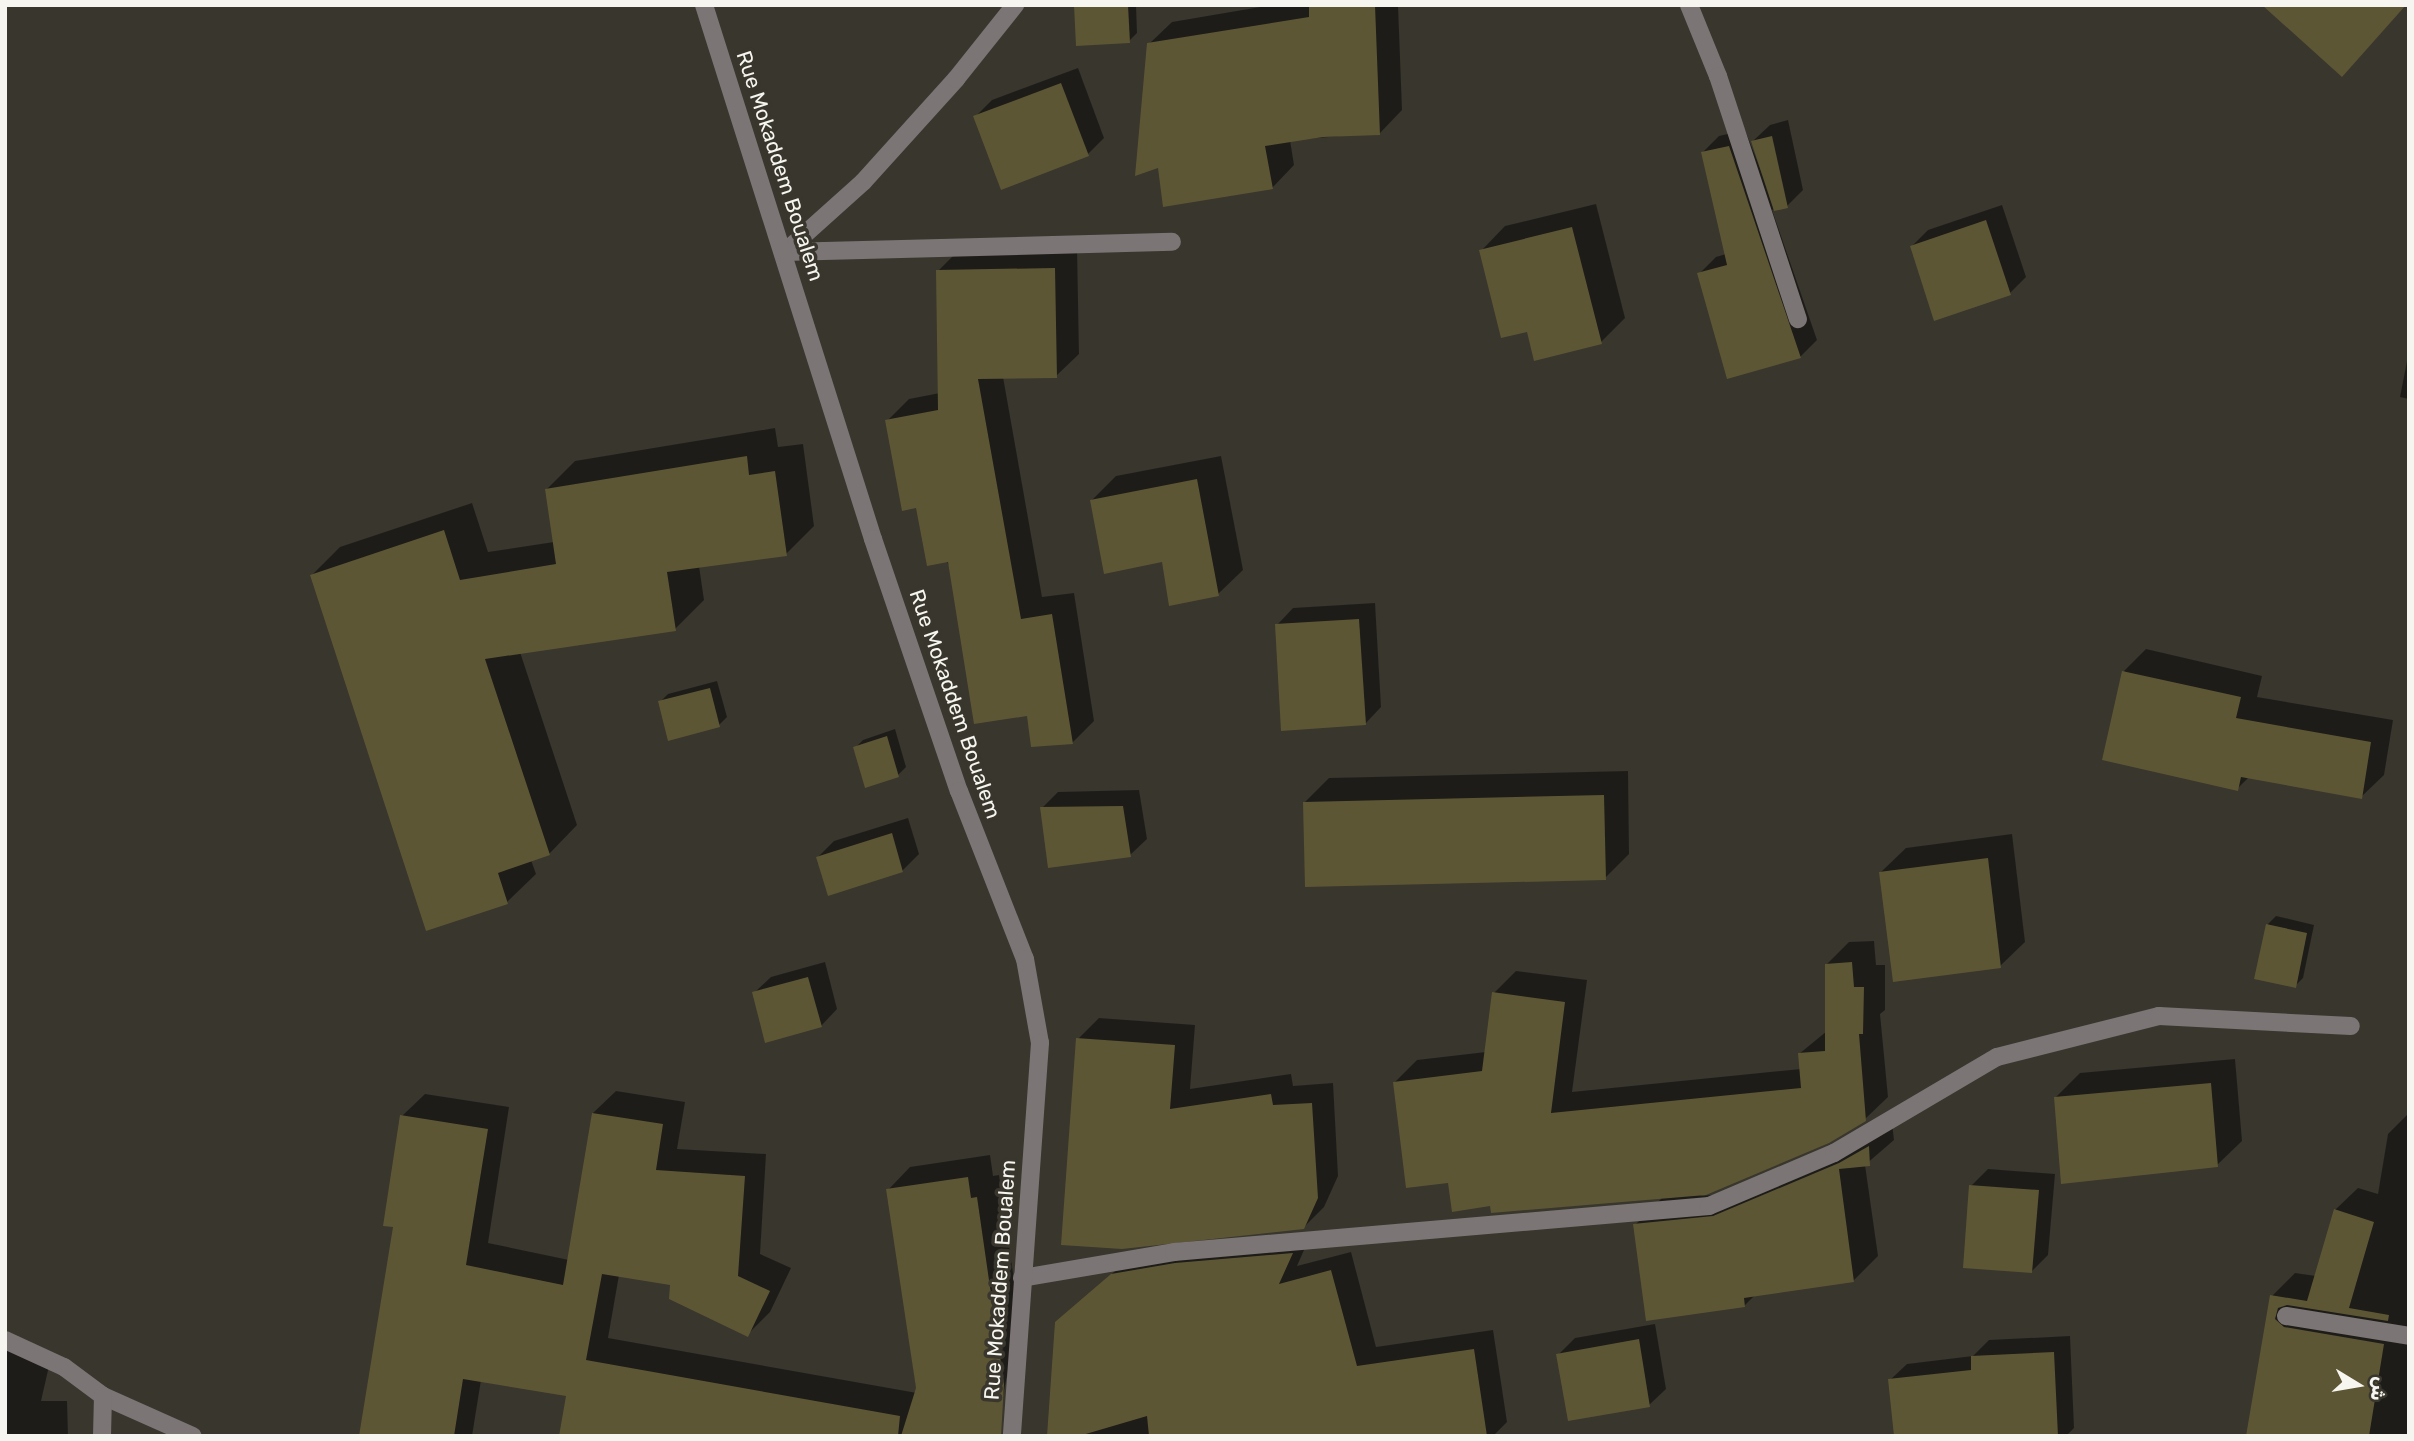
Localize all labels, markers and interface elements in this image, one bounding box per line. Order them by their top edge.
street label: Rue Mokaddem Boualem [731,48,829,284]
street label: Rue Mokaddem Boualem [904,586,1006,822]
street label: Rue Mokaddem Boualem [979,1159,1021,1401]
north arrow [2323,1350,2393,1420]
text: ش [2366,1375,2393,1403]

